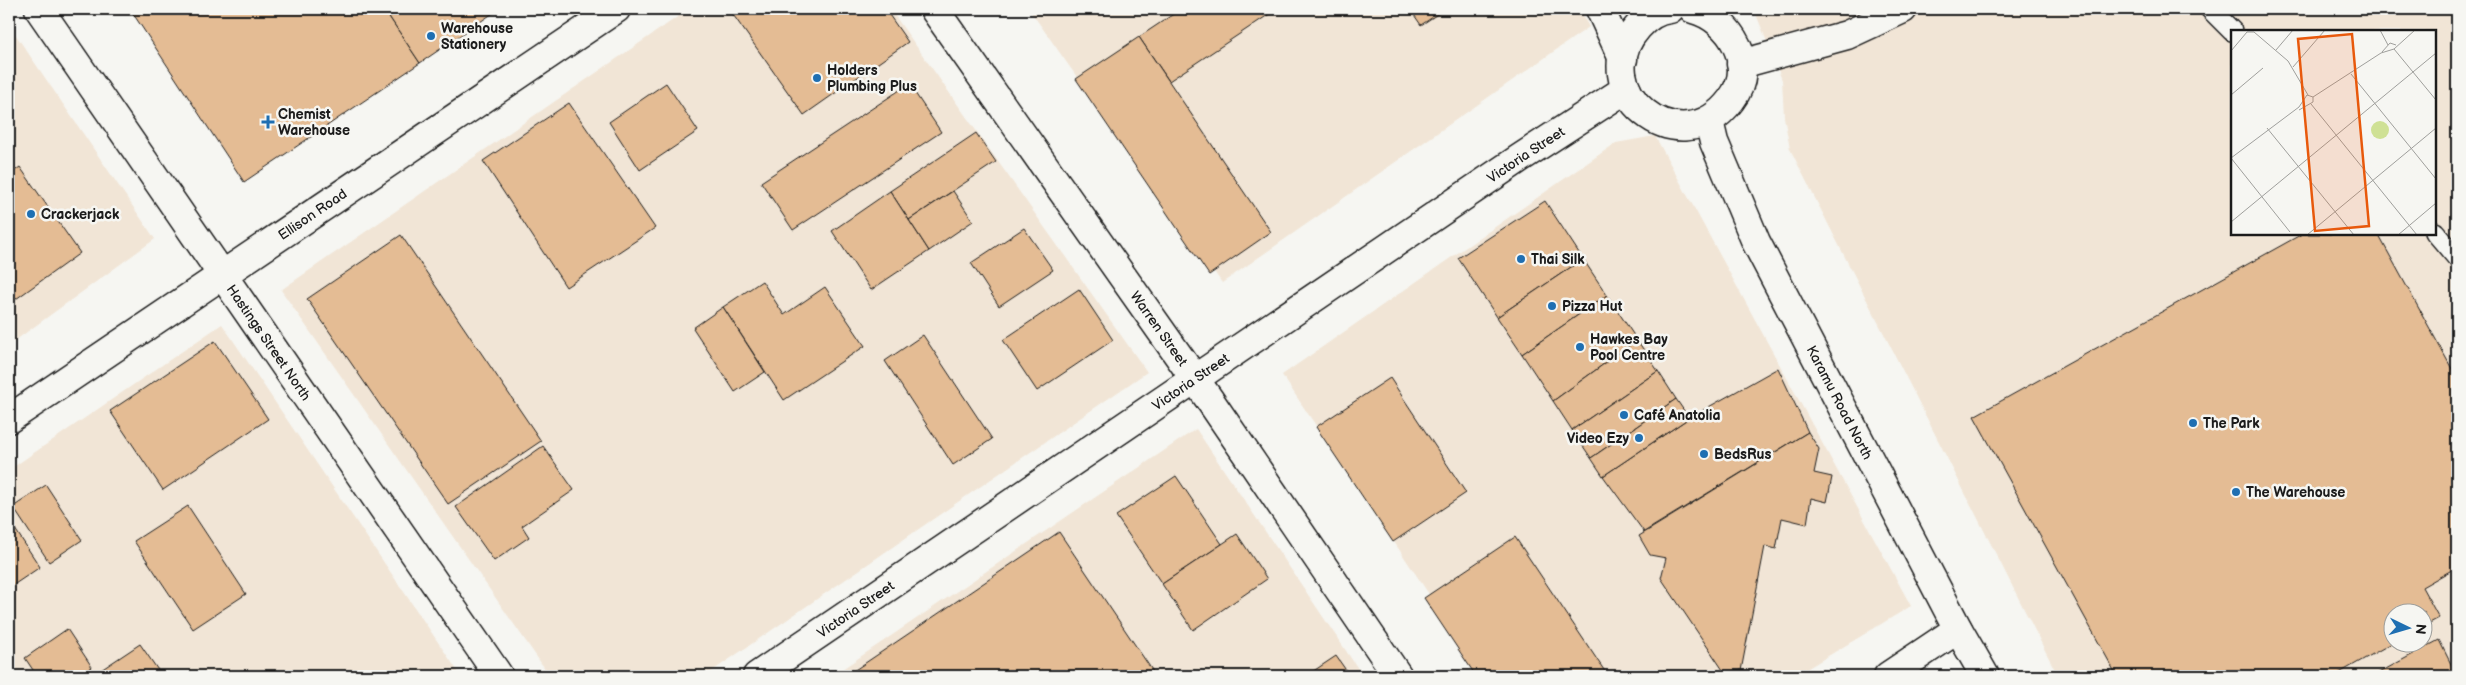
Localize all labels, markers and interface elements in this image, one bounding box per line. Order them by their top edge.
place label: Warehouse Stationery [441,20,513,53]
marker: Warehouse Stationery [425,30,437,42]
inset map [2231,30,2436,235]
place label: Holders Plumbing Plus [827,62,917,95]
marker: Holders Plumbing Plus [811,72,823,84]
place label: Chemist Warehouse [278,106,350,139]
marker: Chemist Warehouse [262,116,274,128]
street label: Victoria Street [1484,123,1569,187]
street label: Ellison Road [275,185,350,244]
place label: Crackerjack [41,206,120,223]
marker: Crackerjack [25,208,37,220]
place label: Thai Silk [1531,251,1585,268]
marker: Thai Silk [1515,253,1527,265]
street label: Hastings Street North [223,281,315,404]
street label: Warren Street [1127,288,1192,370]
place label: Pizza Hut [1562,298,1623,315]
marker: Pizza Hut [1546,300,1558,312]
place label: Hawkes Bay Pool Centre [1590,331,1668,364]
marker: Hawkes Bay Pool Centre [1574,341,1586,353]
street label: Karamu Road North [1803,343,1876,463]
street label: Victoria Street [1149,350,1233,414]
place label: Café Anatolia [1634,407,1720,424]
marker: Café Anatolia [1618,409,1630,421]
place label: The Park [2203,415,2260,432]
marker: The Park [2187,417,2199,429]
place label: Video Ezy [1567,430,1630,447]
marker: Video Ezy [1633,432,1645,444]
place label: BedsRus [1714,446,1771,463]
marker: BedsRus [1698,448,1710,460]
place label: The Warehouse [2246,484,2345,501]
marker: The Warehouse [2230,486,2242,498]
street label: Victoria Street [814,577,898,642]
north arrow [2384,602,2434,652]
text: N [2412,623,2429,635]

